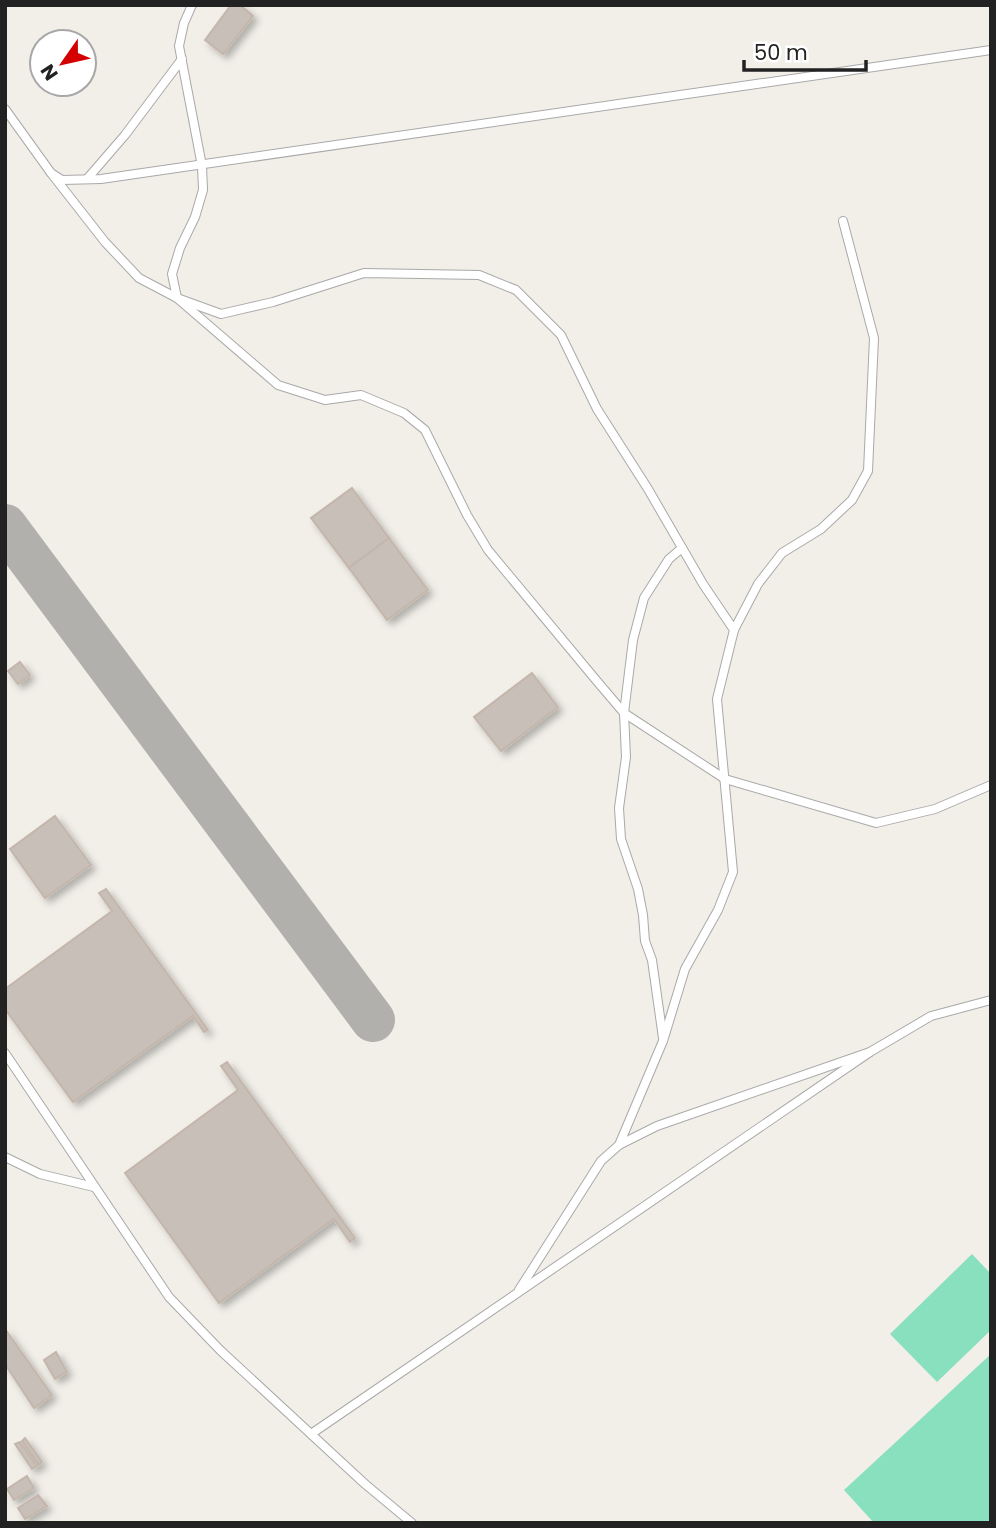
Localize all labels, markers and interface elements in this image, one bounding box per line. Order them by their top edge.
north arrow [28,28,98,98]
scale bar [744,28,866,72]
text: 50 m [754,38,808,67]
text: N [34,59,65,86]

